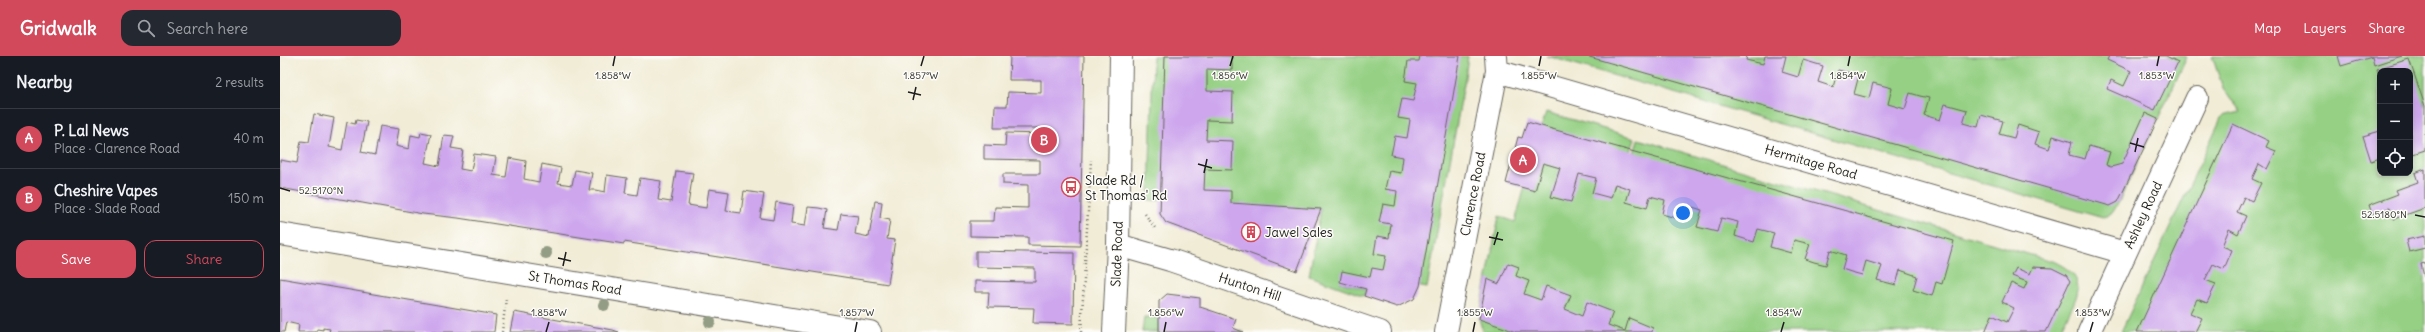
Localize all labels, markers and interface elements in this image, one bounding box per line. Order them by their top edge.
search box [121,10,401,46]
text: Gridwalk [20,16,97,40]
icon: search [135,17,157,39]
text: Search here [167,19,248,38]
text: Map [2254,19,2281,37]
text: Layers [2303,19,2346,37]
text: Share [2368,19,2405,37]
map controls [2377,68,2413,176]
button: + [2377,68,2413,104]
text: 1.858°W [595,69,631,82]
text: 1.857°W [904,69,938,82]
text: 1.856°W [1212,69,1248,82]
text: 1.855°W [1521,69,1557,82]
text: 1.854°W [1830,69,1866,82]
text: 1.853°W [2139,69,2175,82]
text: Nearby [16,71,72,93]
text: 2 results [215,74,264,91]
button: − [2377,104,2413,140]
text: P. Lal News [54,121,129,140]
pin: B [1031,125,1057,155]
text: A [25,130,33,147]
text: 40 m [233,130,264,147]
text: Place · Clarence Road [54,140,180,157]
button: locate [2377,140,2413,176]
street label: Hermitage Road [1763,141,1860,183]
pin: A [1510,145,1536,175]
street label: Clarence Road [1457,150,1490,237]
place label: Slade Rd / St Thomas' Rd [1085,172,1168,204]
bus stop icon: Slade Rd / St Thomas' Rd [1060,176,1082,198]
street label: Ashley Road [2120,178,2166,252]
text: Cheshire Vapes [54,181,158,200]
text: 52.5170°N [299,184,343,197]
text: B [25,190,33,207]
text: 150 m [228,190,264,207]
text: Place · Slade Road [54,200,160,217]
your location [1673,203,1693,223]
text: 52.5180°N [2361,208,2407,221]
street label: Slade Road [1107,221,1127,287]
building icon: Jawel Sales [1240,221,1262,243]
place label: Jawel Sales [1265,224,1333,241]
button: Save [16,240,136,278]
button: Share [144,240,264,278]
street label: St Thomas Road [527,267,623,299]
street label: Hunton Hill [1217,269,1283,305]
text: 1.858°W [531,306,567,319]
text: 1.857°W [840,306,874,319]
text: 1.856°W [1148,306,1184,319]
text: 1.855°W [1457,306,1493,319]
text: 1.854°W [1766,306,1802,319]
text: 1.853°W [2075,306,2111,319]

